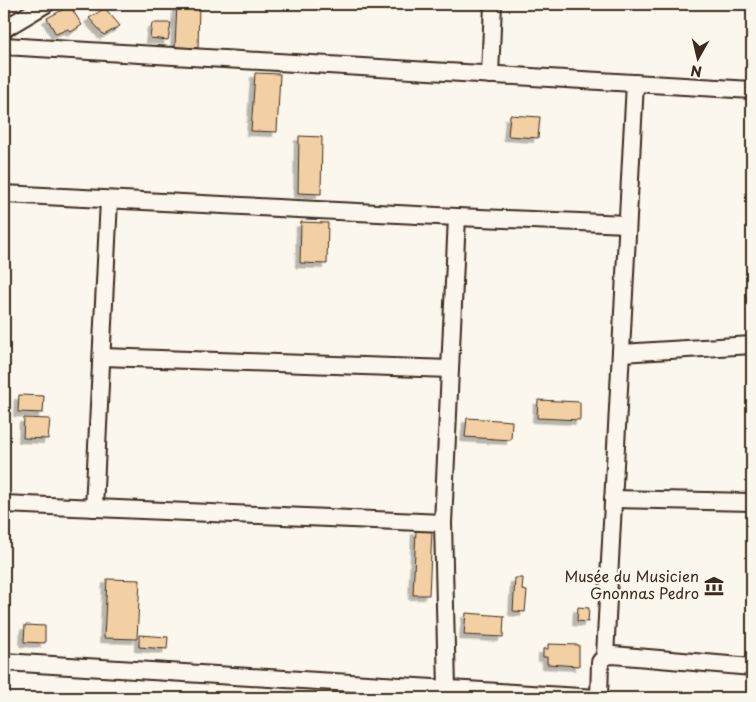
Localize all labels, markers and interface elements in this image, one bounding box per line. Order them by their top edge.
north arrow [674,32,724,82]
text: N [689,60,703,83]
place label: Musée du Musicien Gnonnas Pedro [564,564,699,604]
museum icon: Musée du Musicien Gnonnas Pedro [703,575,725,597]

